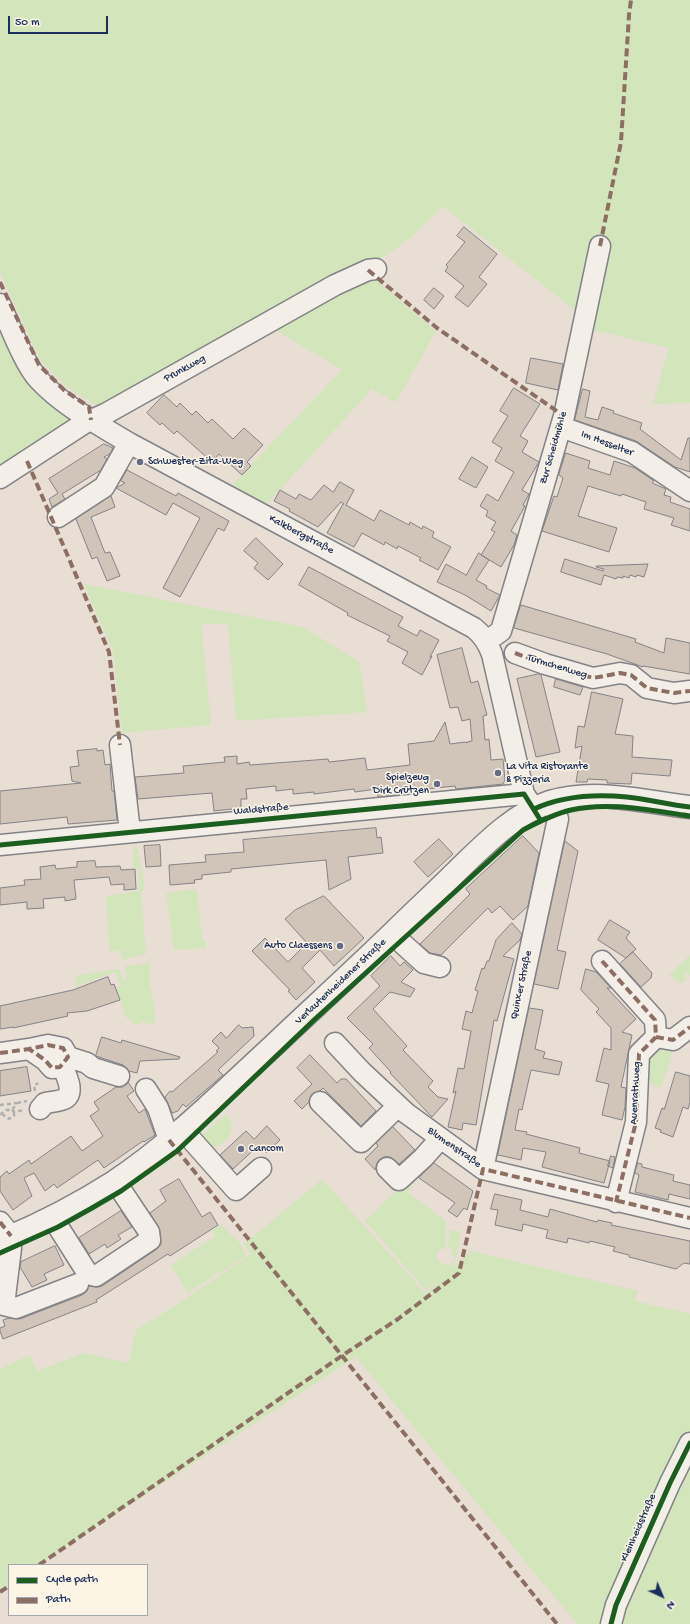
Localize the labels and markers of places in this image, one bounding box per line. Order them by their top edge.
place label: Schwester-Zita-Weg [148,455,243,469]
marker: Schwester-Zita-Weg [135,457,145,467]
place label: La Vita Ristorante & Pizzeria [506,760,588,786]
marker: La Vita Ristorante & Pizzeria [493,768,503,778]
place label: Spielzeug Dirk Crützen [373,771,429,797]
marker: Spielzeug Dirk Crützen [432,779,442,789]
place label: Auto Claessens [264,939,332,953]
marker: Auto Claessens [335,941,345,951]
place label: Cancom [249,1142,284,1156]
marker: Cancom [236,1144,246,1154]

